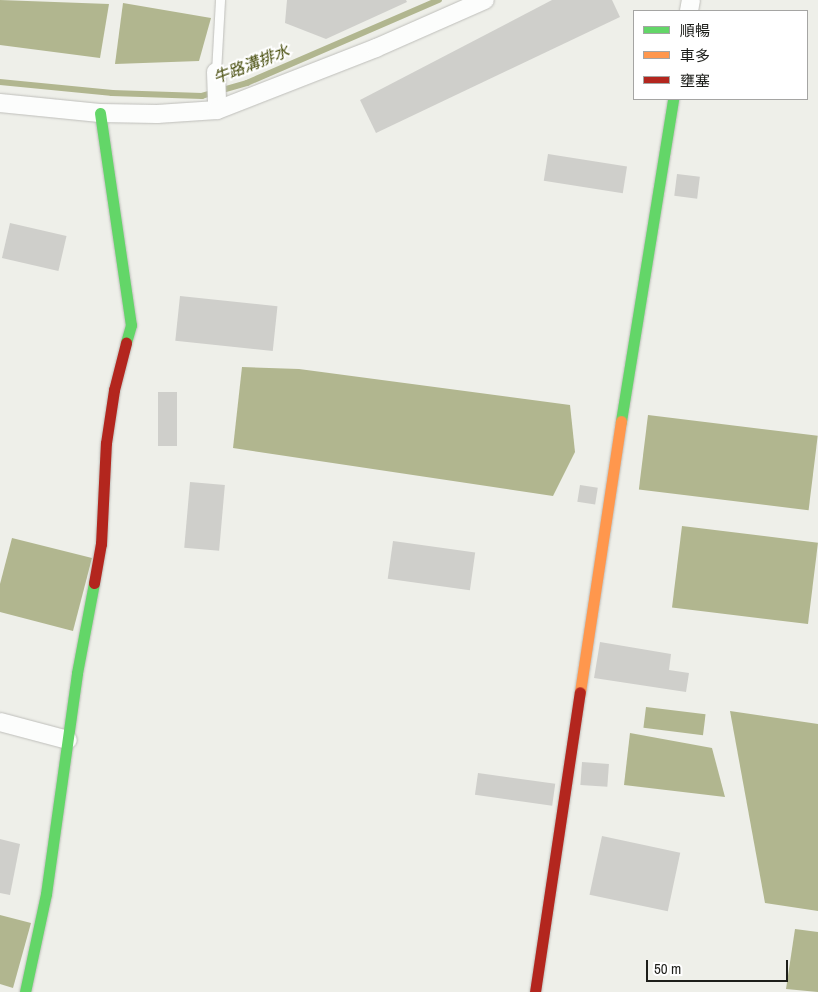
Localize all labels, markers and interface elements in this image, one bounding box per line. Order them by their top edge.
legend [633,10,808,100]
text: 順暢 [680,20,710,41]
water label: 牛路溝排水 [210,41,292,87]
text: 車多 [680,45,710,66]
text: 壅塞 [680,70,710,91]
scale bar [648,950,790,982]
text: 50 m [654,958,681,979]

